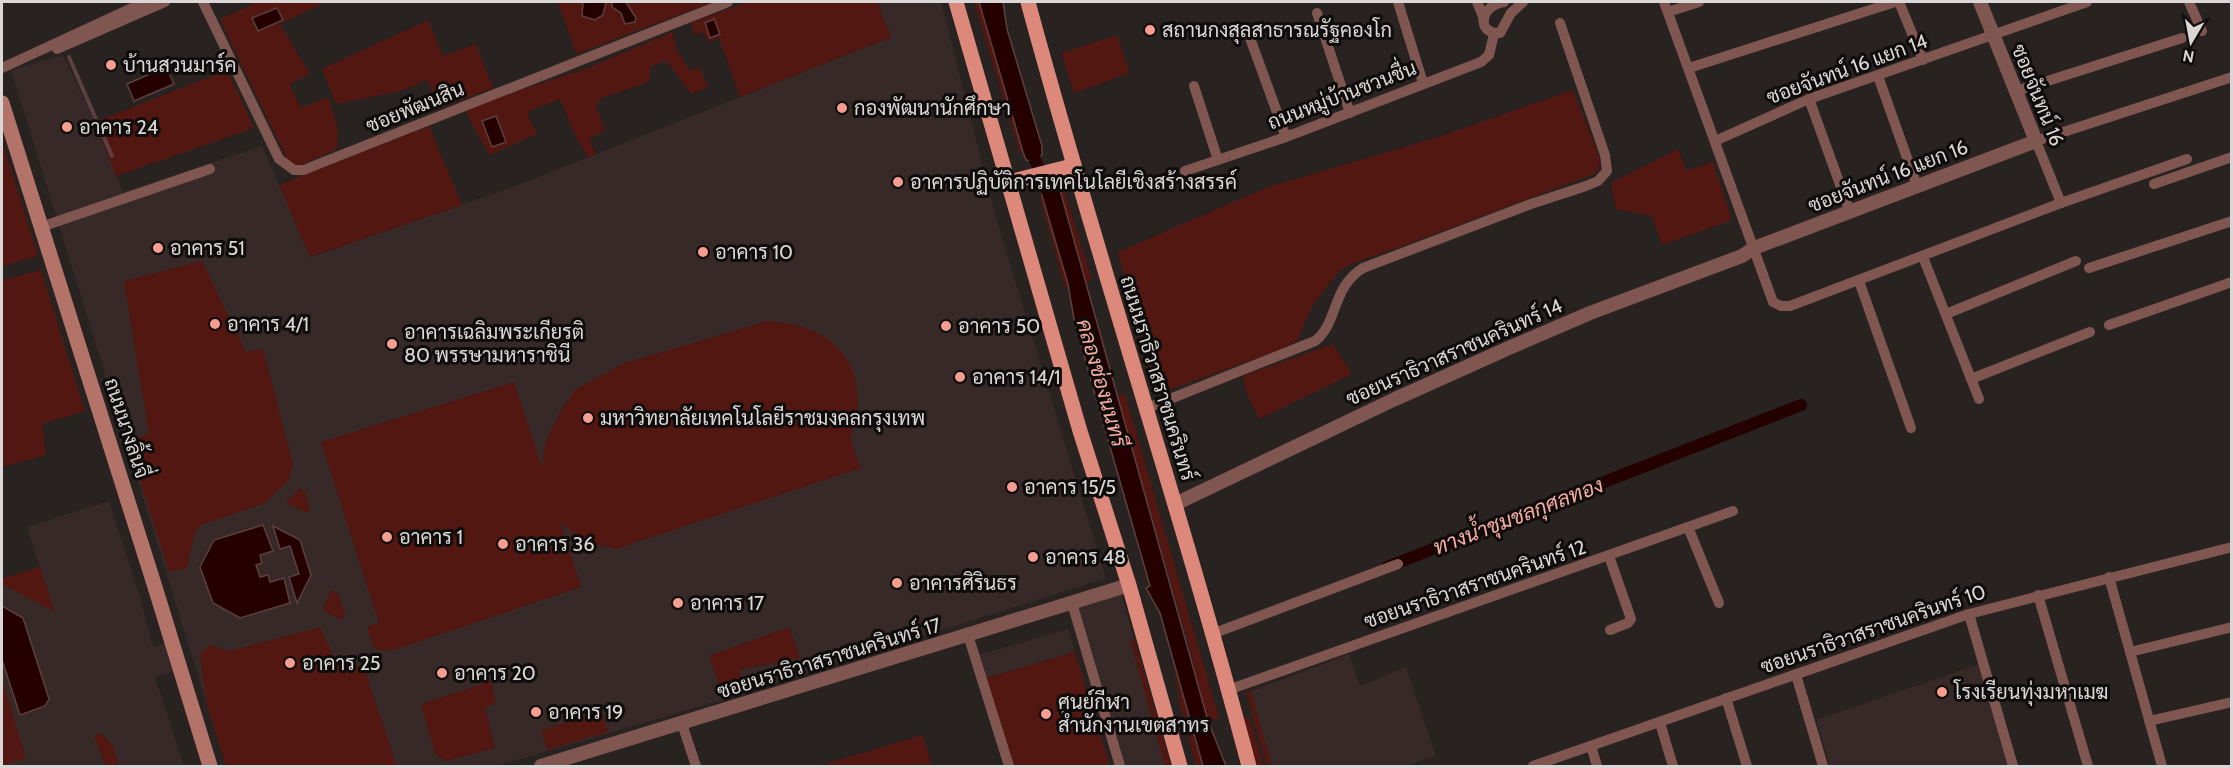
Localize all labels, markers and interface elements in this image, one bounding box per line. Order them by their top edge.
north arrow [2161,12,2221,72]
place label: สถานกงสุลสาธารณรัฐคองโก [1162,17,1392,44]
marker: สถานกงสุลสาธารณรัฐคองโก [1143,23,1157,37]
street label: ซอยจันทน์ 16 แยก 14 [1763,27,1931,109]
street label: ซอยจันทน์ 16 [2007,40,2071,149]
text: N [2181,46,2196,67]
place label: บ้านสวนมาร์ค [123,51,237,77]
street label: ถนนหมู่บ้านชวนชื่น [1262,51,1421,137]
marker: บ้านสวนมาร์ค [104,58,118,72]
street label: ซอยพัฒนสิน [362,76,468,138]
place label: กองพัฒนานักศึกษา [854,95,1011,120]
marker: กองพัฒนานักศึกษา [835,101,849,115]
place label: อาคาร 24 [79,115,159,139]
marker: อาคาร 24 [60,120,74,134]
street label: ซอยจันทน์ 16 แยก 16 [1804,133,1971,217]
place label: อาคารปฏิบัติการเทคโนโลยีเชิงสร้างสรรค์ [910,168,1237,195]
marker: อาคารปฏิบัติการเทคโนโลยีเชิงสร้างสรรค์ [891,175,905,189]
place label: อาคาร 51 [170,236,245,260]
place label: อาคาร 10 [715,240,793,264]
marker: อาคาร 51 [151,241,165,255]
marker: อาคาร 10 [696,245,710,259]
street label: ถนนนราธิวาสราชนครินทร์ [1115,272,1203,483]
street label: ซอยนราธิวาสราชนครินทร์ 14 [1341,291,1566,411]
place label: อาคาร 4/1 [227,312,309,336]
place label: อาคาร 50 [958,314,1040,338]
water label: คลองช่องนนทรี [1072,316,1133,452]
marker: อาคาร 4/1 [208,317,222,331]
place label: อาคารเฉลิมพระเกียรติ 80 พรรษามหาราชินี [404,319,584,367]
marker: อาคาร 50 [939,319,953,333]
marker: อาคารเฉลิมพระเกียรติ 80 พรรษามหาราชินี [385,337,399,351]
place label: อาคาร 14/1 [972,365,1060,389]
marker: อาคาร 14/1 [953,370,967,384]
street label: ถนนนางลิ้นจี่ [100,373,159,481]
place label: มหาวิทยาลัยเทคโนโลยีราชมงคลกรุงเทพ [600,405,925,432]
marker: มหาวิทยาลัยเทคโนโลยีราชมงคลกรุงเทพ [581,411,595,425]
water label: ทางน้ำชุมชลกุศลทอง [1428,467,1607,562]
place label: อาคาร 15/5 [1024,475,1116,499]
marker: อาคาร 15/5 [1005,480,1019,494]
place label: อาคาร 1 [399,525,463,549]
marker: อาคาร 1 [380,530,394,544]
place label: อาคาร 36 [515,532,595,556]
street label: ซอยนราธิวาสราชนครินทร์ 12 [1360,533,1589,633]
marker: อาคาร 36 [496,537,510,551]
place label: อาคาร 48 [1045,545,1126,569]
marker: อาคาร 48 [1026,550,1040,564]
place label: อาคารศิรินธร [909,571,1017,595]
marker: อาคารศิรินธร [890,576,904,590]
street label: ซอยนราธิวาสราชนครินทร์ 10 [1757,577,1989,679]
place label: อาคาร 17 [690,591,764,615]
marker: อาคาร 17 [671,596,685,610]
street label: ซอยนราธิวาสราชนครินทร์ 17 [714,611,944,703]
place label: อาคาร 25 [302,651,381,675]
marker: อาคาร 25 [283,656,297,670]
place label: อาคาร 20 [454,661,536,685]
marker: อาคาร 20 [435,666,449,680]
place label: โรงเรียนทุ่งมหาเมฆ [1953,679,2109,706]
marker: โรงเรียนทุ่งมหาเมฆ [1935,685,1949,699]
place label: ศูนย์กีฬา สำนักงานเขตสาทร [1058,688,1209,737]
place label: อาคาร 19 [548,700,623,724]
marker: อาคาร 19 [529,705,543,719]
marker: ศูนย์กีฬา สำนักงานเขตสาทร [1039,707,1053,721]

